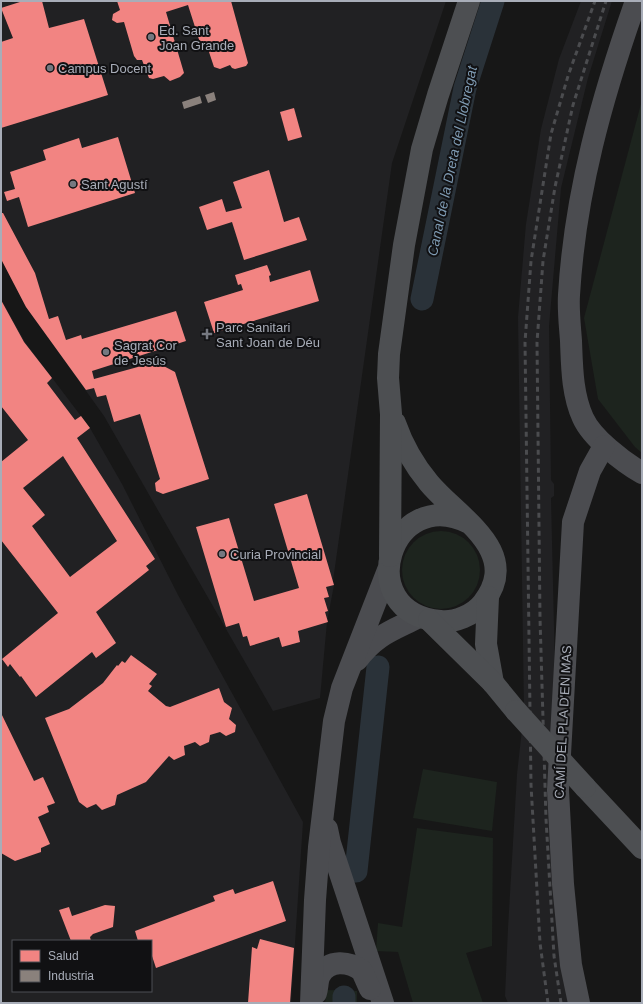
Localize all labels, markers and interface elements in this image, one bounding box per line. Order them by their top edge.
place label: Ed. Sant Joan Grande [159,23,234,53]
marker: Ed. Sant Joan Grande [146,32,156,42]
place label: Campus Docent [58,61,152,76]
marker: Campus Docent [45,63,55,73]
water label: Canal de la Dreta del Llobregat [424,63,480,257]
place label: Sant Agustí [81,177,148,192]
marker: Sant Agustí [68,179,78,189]
place label: Parc Sanitari Sant Joan de Déu [216,320,320,350]
marker: Parc Sanitari Sant Joan de Déu [201,328,213,340]
place label: Sagrat Cor de Jesús [114,338,178,368]
marker: Sagrat Cor de Jesús [101,347,111,357]
place label: Curia Provincial [230,547,321,562]
marker: Curia Provincial [217,549,227,559]
street label: CAMÍ DEL PLA D'EN MAS [551,645,575,799]
legend [12,940,152,992]
text: Salud [48,949,79,963]
text: Industria [48,969,94,983]

